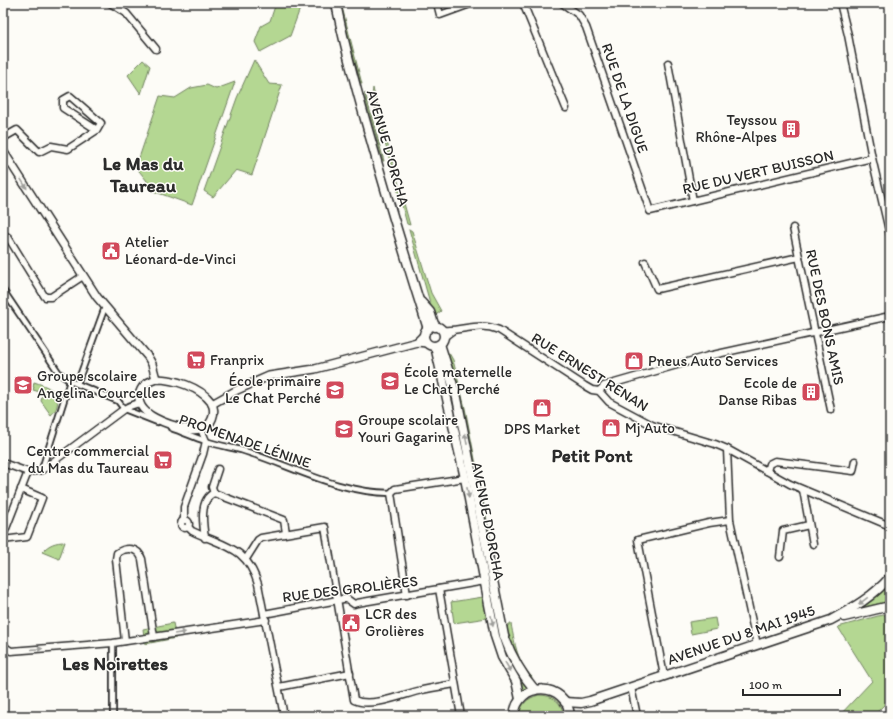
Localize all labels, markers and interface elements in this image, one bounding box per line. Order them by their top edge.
street label: RUE DE LA DIGUE [598,41,652,155]
street label: AVENUE D'ORCHA [363,88,413,209]
place label: Teyssou Rhône-Alpes [695,111,778,146]
building icon: Teyssou Rhône-Alpes [780,118,802,140]
street label: RUE DU VERT BUISSON [681,146,835,198]
district label: Le Mas du Taureau [102,152,184,197]
one-way arrow [20,179,28,189]
place label: Atelier Léonard-de-Vinci [125,233,236,268]
public building icon: Atelier Léonard-de-Vinci [100,240,122,262]
street label: RUE DES BONS AMIS [802,247,848,387]
street label: RUE ERNEST RENAN [528,329,652,415]
supermarket icon: Franprix [185,349,207,371]
shop icon: Pneus Auto Services [623,350,645,372]
place label: Franprix [210,351,264,369]
place label: Pneus Auto Services [648,352,779,370]
place label: École maternelle Le Chat Perché [404,363,512,398]
place label: Groupe scolaire Angelina Courcelles [37,367,166,402]
school or university icon: École maternelle Le Chat Perché [379,370,401,392]
place label: École primaire Le Chat Perché [225,372,321,407]
school or university icon: Groupe scolaire Angelina Courcelles [12,374,34,396]
place label: Ecole de Danse Ribas [718,374,797,409]
school or university icon: École primaire Le Chat Perché [324,379,346,401]
building icon: Ecole de Danse Ribas [800,381,822,403]
shop icon: DPS Market [531,397,553,419]
street label: PROMENADE LÉNINE [177,410,313,472]
place label: Groupe scolaire Youri Gagarine [358,411,458,446]
shop icon: Mj Auto [600,417,622,439]
school or university icon: Groupe scolaire Youri Gagarine [333,418,355,440]
place label: Mj Auto [625,419,675,437]
place label: DPS Market [504,420,580,438]
one-way arrow [462,433,468,445]
place label: Centre commercial du Mas du Taureau [26,442,150,477]
district label: Petit Pont [551,444,633,467]
supermarket icon: Centre commercial du Mas du Taureau [152,449,174,471]
street label: AVENUE D'ORCHA [468,460,508,582]
one-way arrow [465,487,471,500]
street label: RUE DES GROLIÈRES [281,572,419,606]
one-way arrow [857,597,868,606]
street label: AVENUE DU 8 MAI 1945 [665,601,817,669]
place label: LCR des Grolières [365,605,424,640]
public building icon: LCR des Grolières [340,612,362,634]
one-way arrow [489,615,495,627]
one-way arrow [174,630,186,636]
one-way arrow [31,645,43,652]
district label: Les Noirettes [62,652,168,675]
one-way arrow [505,662,512,673]
scale bar [743,671,840,697]
text: 100 m [749,678,782,692]

